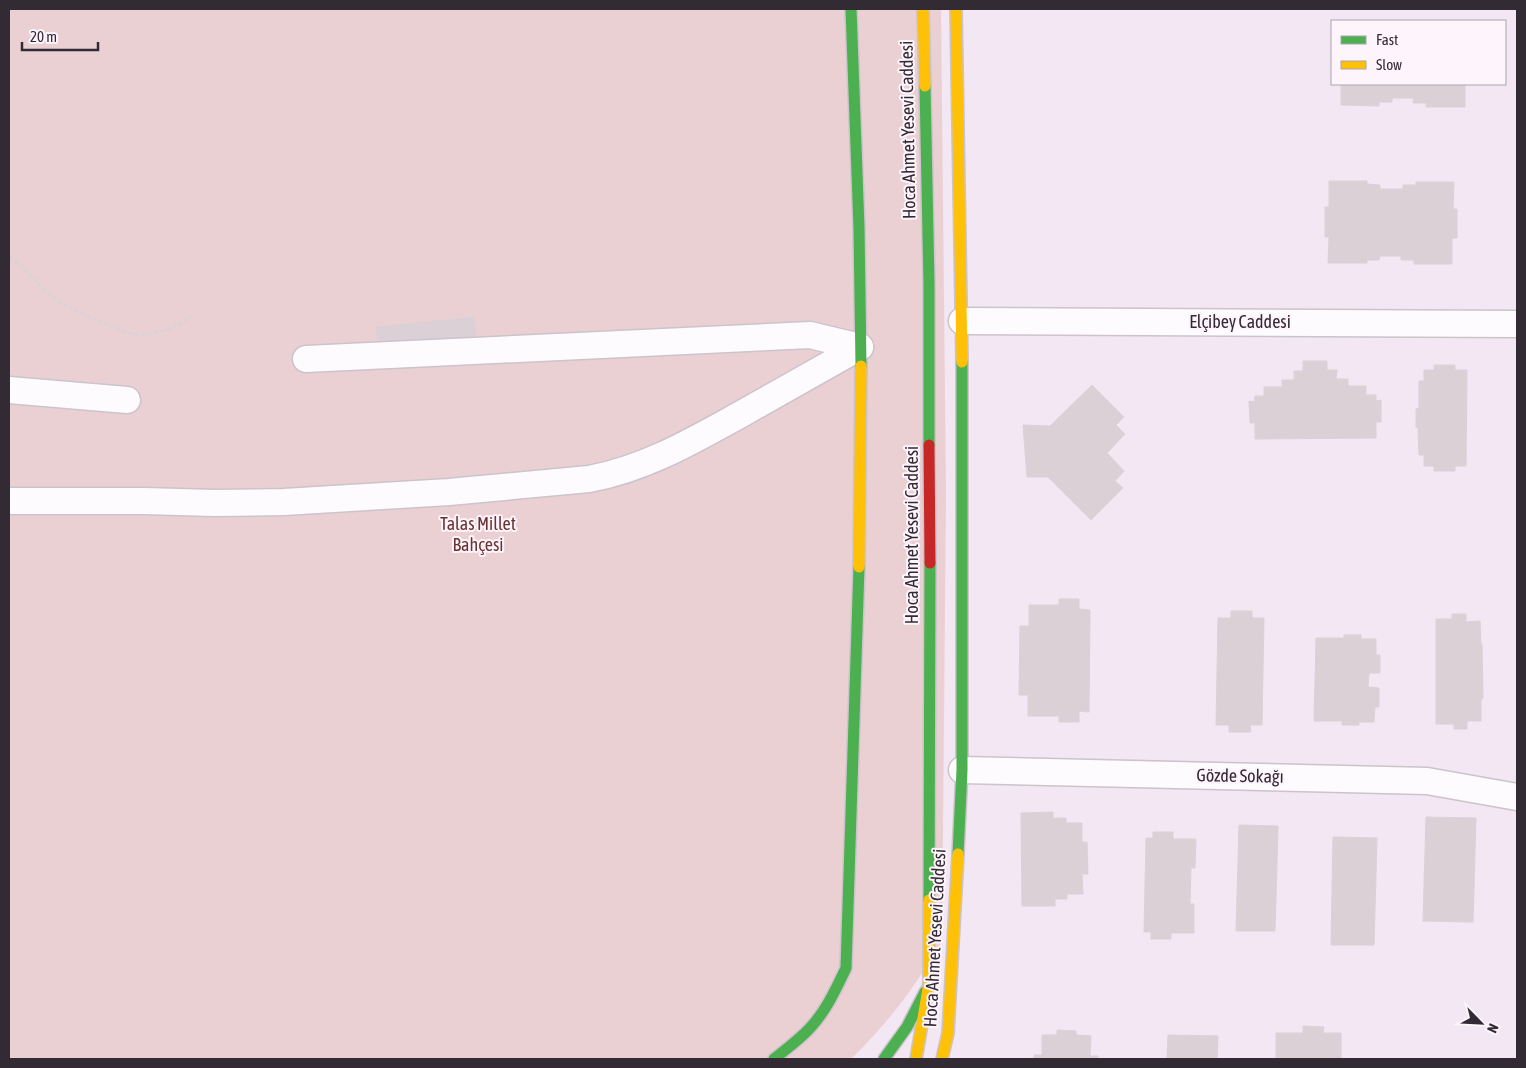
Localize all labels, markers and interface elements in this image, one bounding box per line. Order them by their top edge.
scale bar [22,20,99,52]
legend [1331,20,1506,85]
text: 20 m [30,28,57,45]
text: Fast [1376,31,1398,48]
street label: Hoca Ahmet Yesevi Caddesi [895,41,920,219]
text: Slow [1376,56,1402,73]
street label: Elçibey Caddesi [1189,311,1291,332]
street label: Hoca Ahmet Yesevi Caddesi [901,446,922,624]
park label: Talas Millet Bahçesi [440,513,516,555]
street label: Gözde Sokağı [1196,764,1284,787]
street label: Hoca Ahmet Yesevi Caddesi [919,848,950,1028]
north arrow [1456,998,1506,1048]
text: N [1484,1021,1502,1035]

